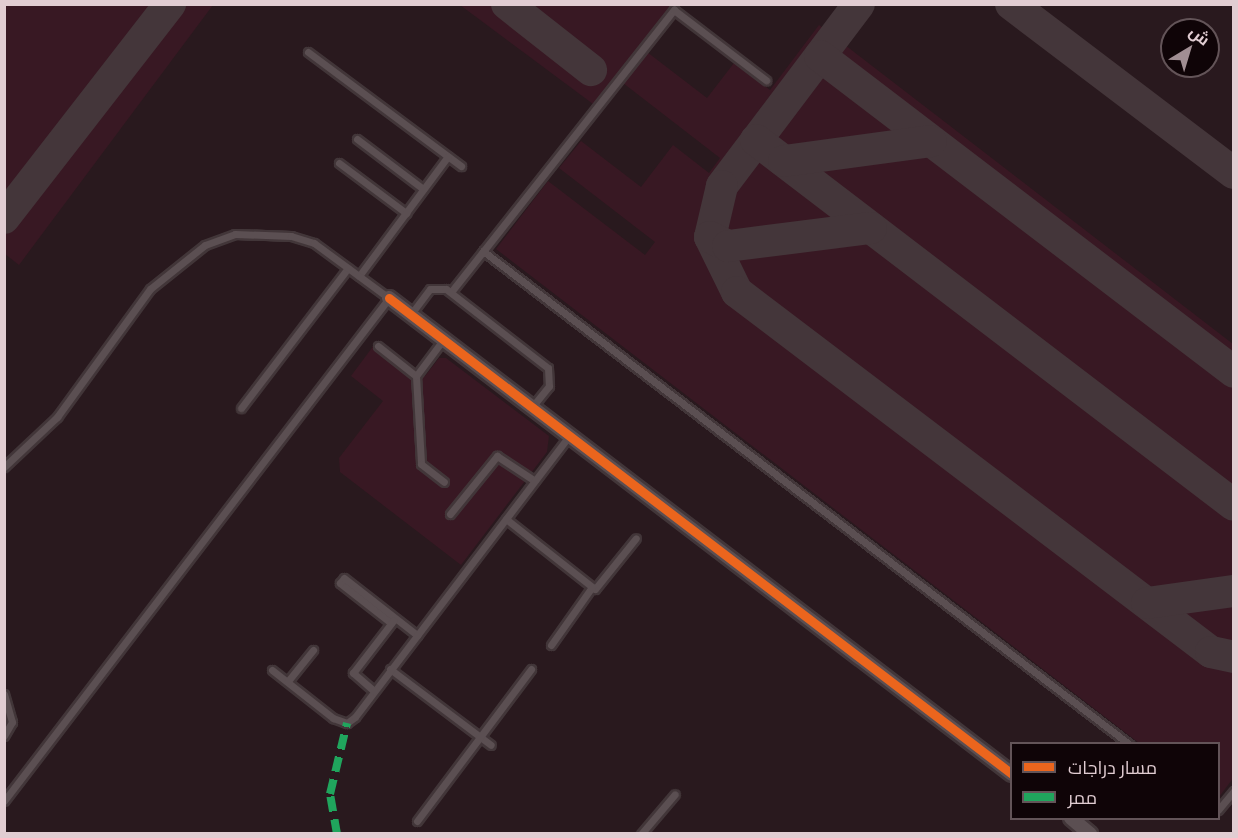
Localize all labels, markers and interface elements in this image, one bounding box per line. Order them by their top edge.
north arrow [1160,18,1220,78]
text: ش [1186,21,1214,50]
legend [1010,742,1220,820]
text: مسار دراجات [1068,756,1157,779]
text: ممر [1068,786,1097,809]

